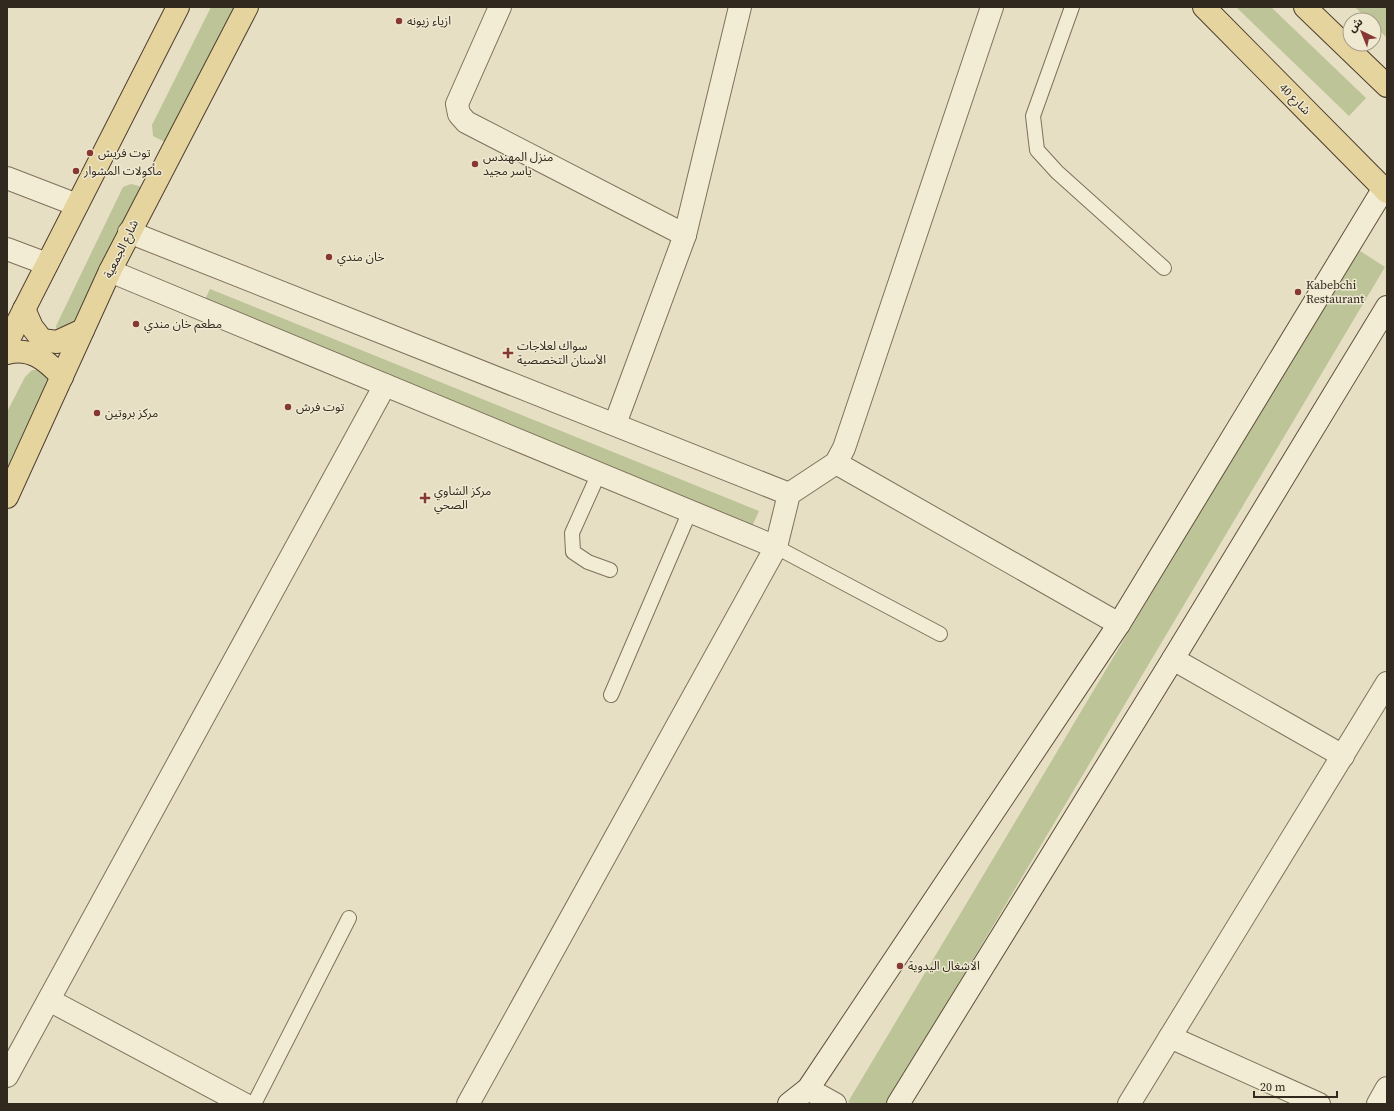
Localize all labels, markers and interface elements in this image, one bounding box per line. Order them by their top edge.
north arrow [1342,12,1382,52]
place label: ازياء زيونه [407,13,451,29]
text: ش [1345,14,1366,36]
marker: ازياء زيونه [394,16,404,26]
street label: شارع 40 [1275,80,1314,119]
place label: توت فريش [98,145,151,161]
marker: توت فريش [85,148,95,158]
place label: منزل المهندس ياسر مجيد [483,149,553,179]
marker: منزل المهندس ياسر مجيد [470,159,480,169]
place label: مأكولات المشوار [83,163,162,179]
marker: مأكولات المشوار [71,166,81,176]
street label: شارع الجمعية [100,217,143,281]
place label: خان مندي [337,249,385,267]
marker: خان مندي [324,252,334,262]
place label: Kabebchi Restaurant [1306,277,1364,307]
marker: Kabebchi Restaurant [1293,287,1303,297]
place label: مطعم خان مندي [144,316,222,334]
marker: مطعم خان مندي [131,319,141,329]
place label: سواك لعلاجات الأسنان التخصصية [517,338,606,368]
marker: سواك لعلاجات الأسنان التخصصية [502,347,514,359]
place label: توت فرش [296,399,345,415]
marker: توت فرش [283,402,293,412]
place label: مركز بروتين [105,405,158,421]
marker: مركز بروتين [92,408,102,418]
place label: مركز الشاوي الصحي [434,483,491,515]
marker: مركز الشاوي الصحي [419,492,431,504]
place label: الاشغال اليدوية [908,958,980,974]
marker: الاشغال اليدوية [895,961,905,971]
scale bar [1254,1073,1337,1099]
text: 20 m [1260,1079,1286,1095]

